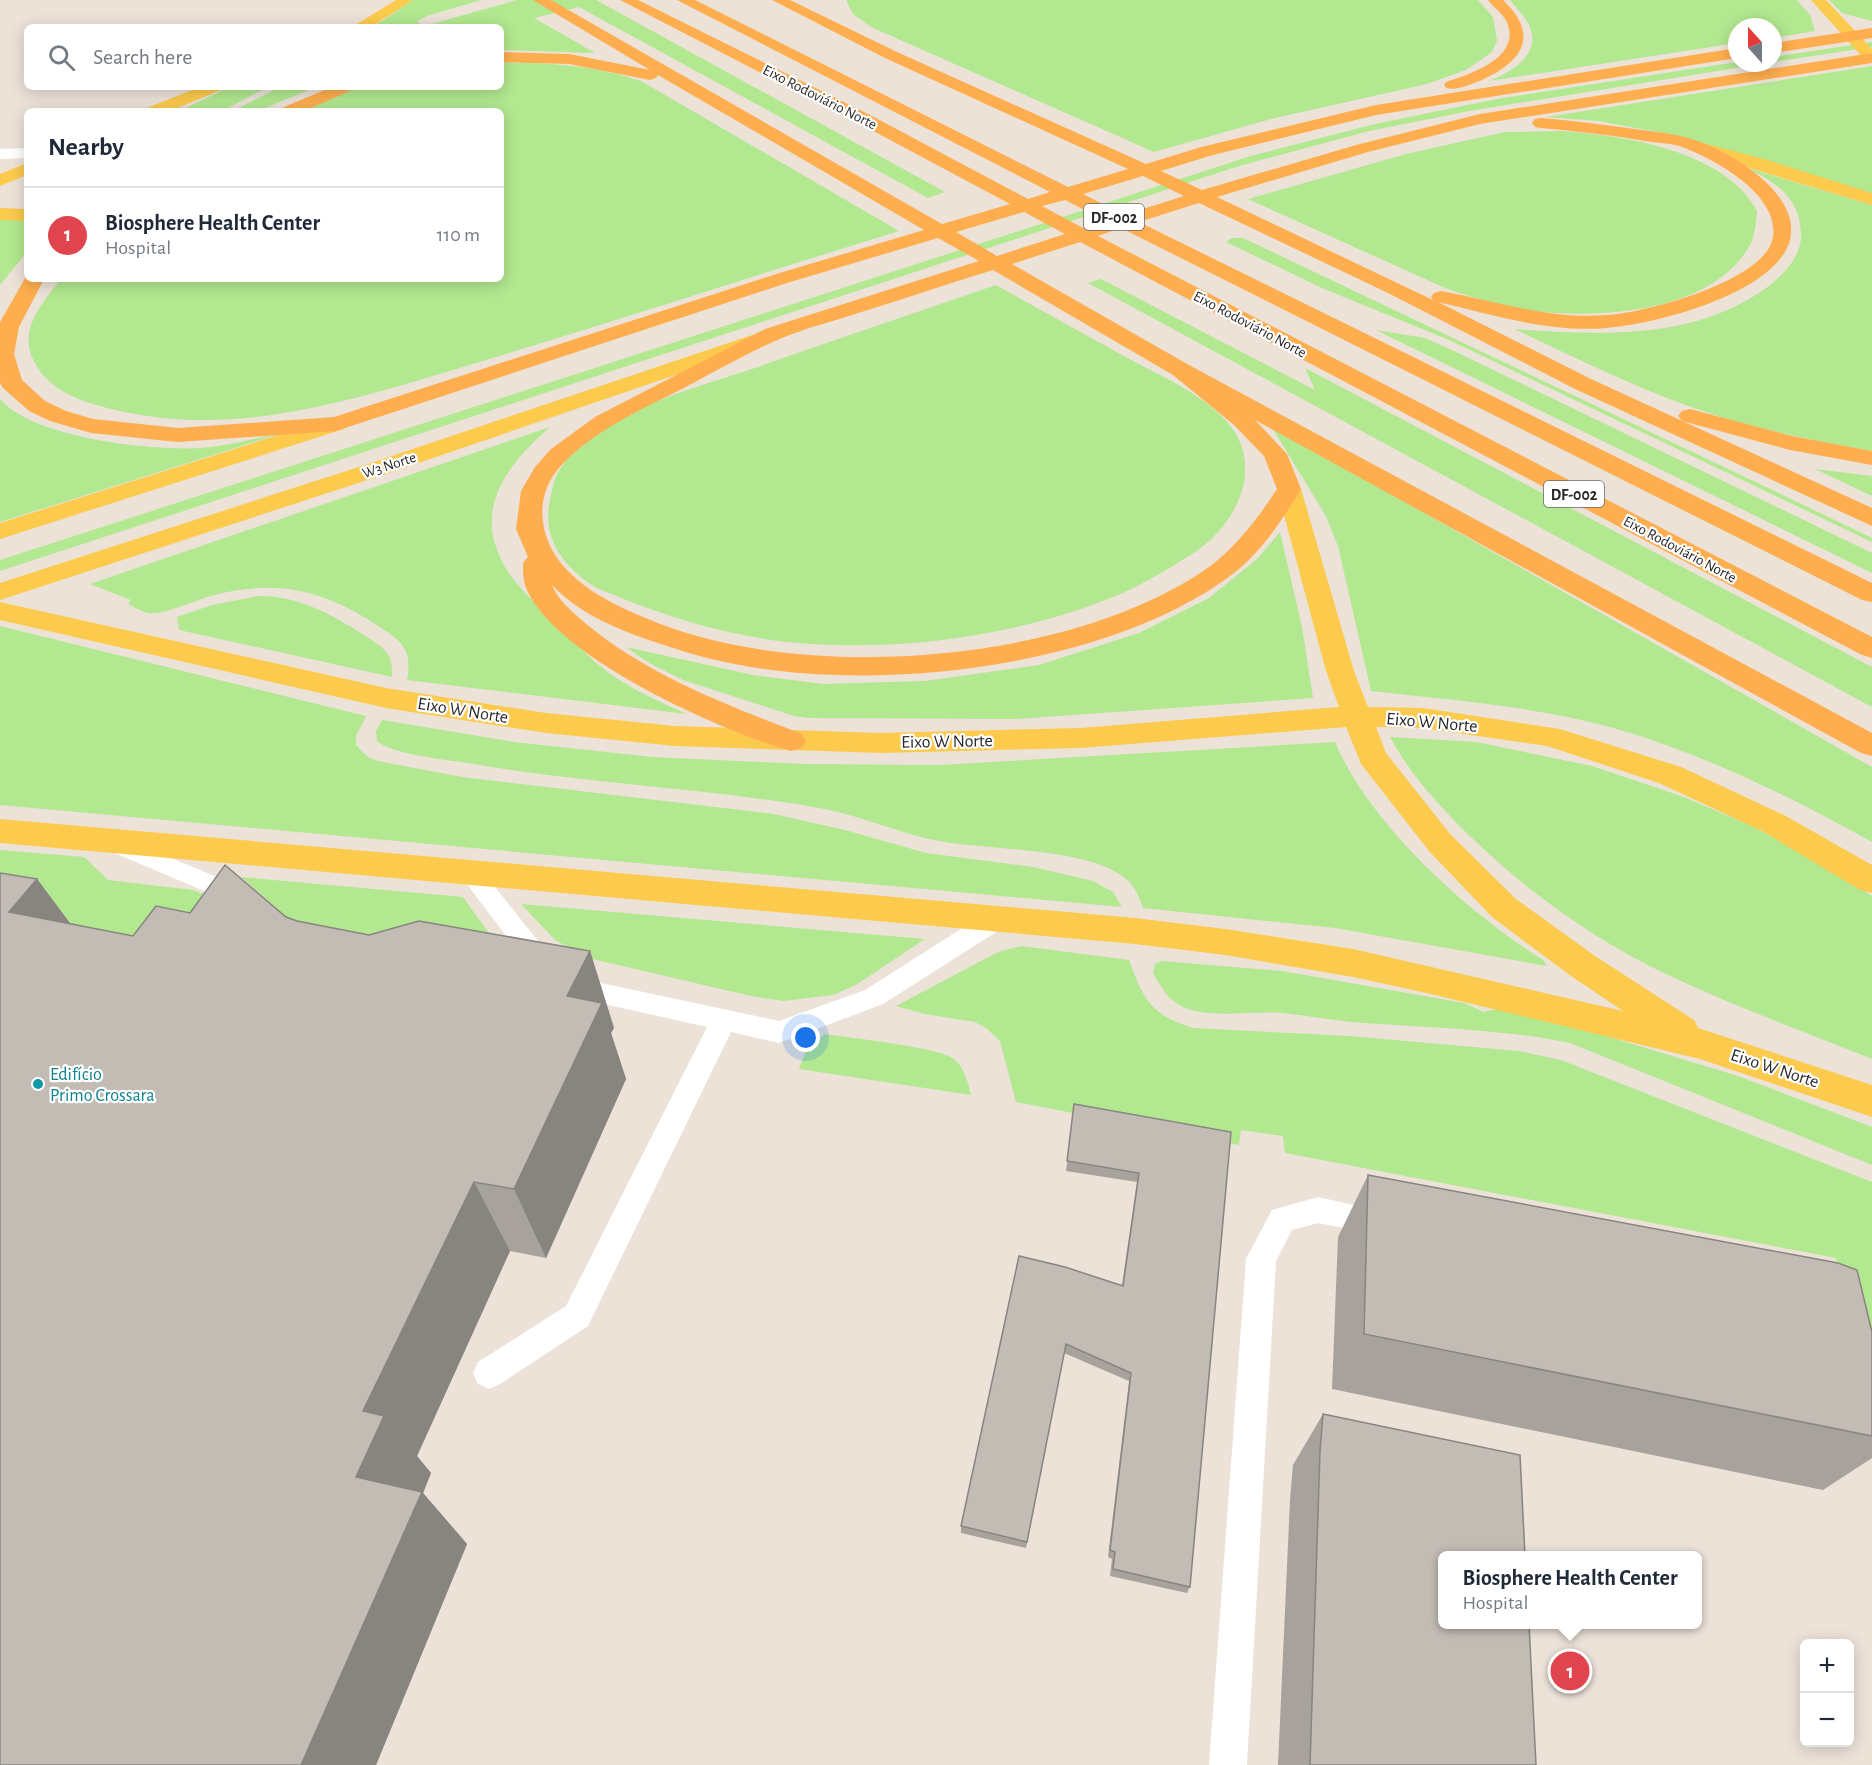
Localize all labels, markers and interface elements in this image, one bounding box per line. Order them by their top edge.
north arrow [1728,18,1782,72]
search box [24,24,504,90]
icon: search [45,41,78,74]
text: Search here [93,46,192,68]
street label: Eixo Rodoviário Norte [760,62,879,133]
text: Nearby [48,134,124,160]
road number: DF-002 [1084,204,1144,230]
text: Biosphere Health Center [105,212,320,234]
text: 1 [64,225,71,245]
text: 110 m [436,225,480,245]
text: Hospital [105,238,171,258]
street label: Eixo Rodoviário Norte [1191,288,1309,361]
street label: W3 Norte [360,450,418,481]
road number: DF-002 [1544,481,1604,507]
street label: Eixo Rodoviário Norte [1621,513,1739,586]
street label: Eixo W Norte [416,695,509,727]
street label: Eixo W Norte [1385,710,1478,736]
street label: Eixo W Norte [901,732,993,752]
your location [791,1023,820,1052]
street label: Eixo W Norte [1728,1046,1821,1092]
place label: Edifício Primo Crossara [50,1066,155,1105]
marker: Edifício Primo Crossara [31,1077,45,1091]
popup [1438,1551,1702,1629]
text: Biosphere Health Center [1462,1567,1678,1589]
text: Hospital [1462,1593,1529,1613]
map controls [1800,1639,1854,1747]
button: + [1800,1639,1854,1693]
pin: 1 [1550,1648,1590,1694]
button: − [1800,1693,1854,1747]

